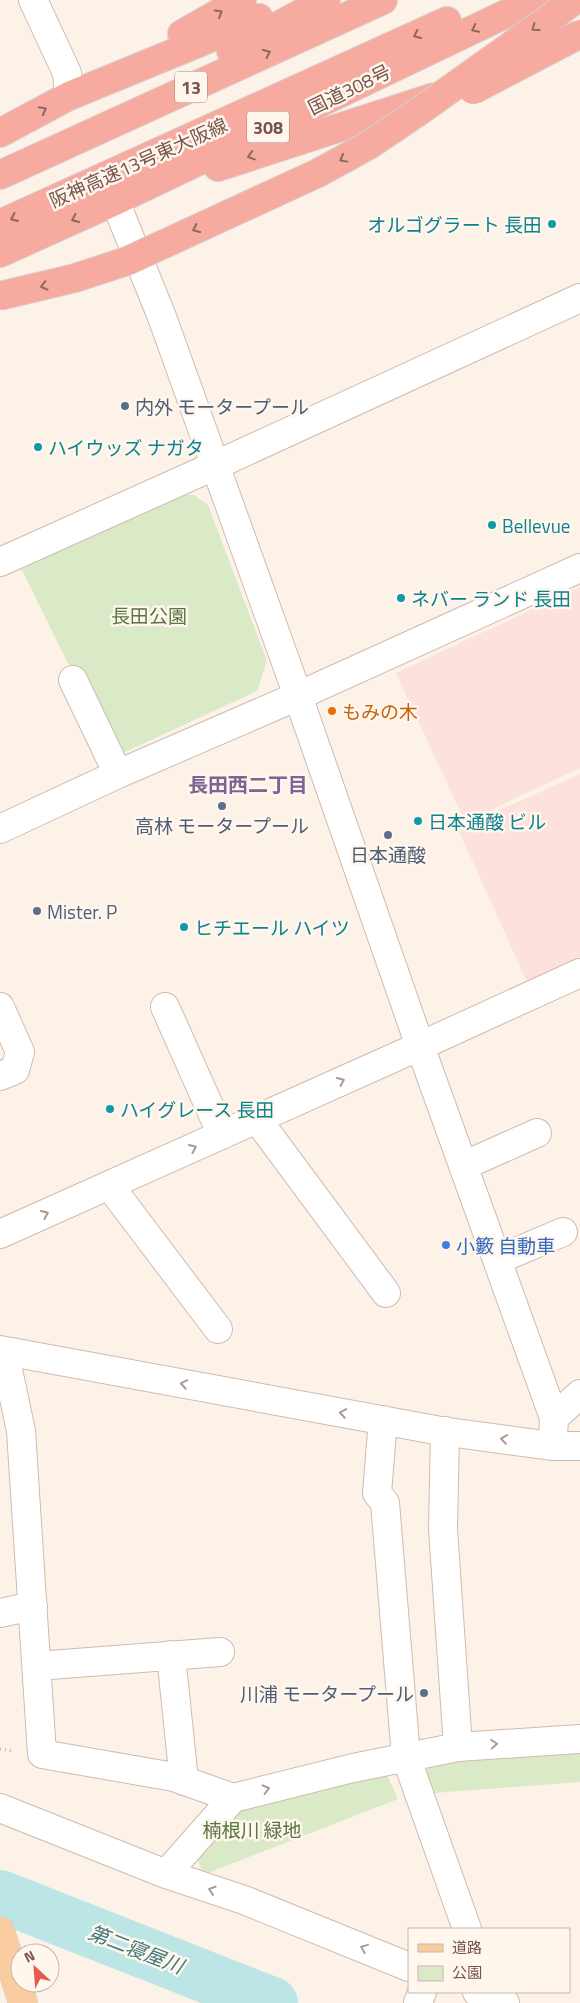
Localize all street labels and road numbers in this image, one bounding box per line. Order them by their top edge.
street label: 国道308号 [303,56,395,122]
road number: 13 [175,72,207,102]
street label: 阪神高速13号東大阪線 [44,110,232,214]
road number: 308 [247,111,289,142]

